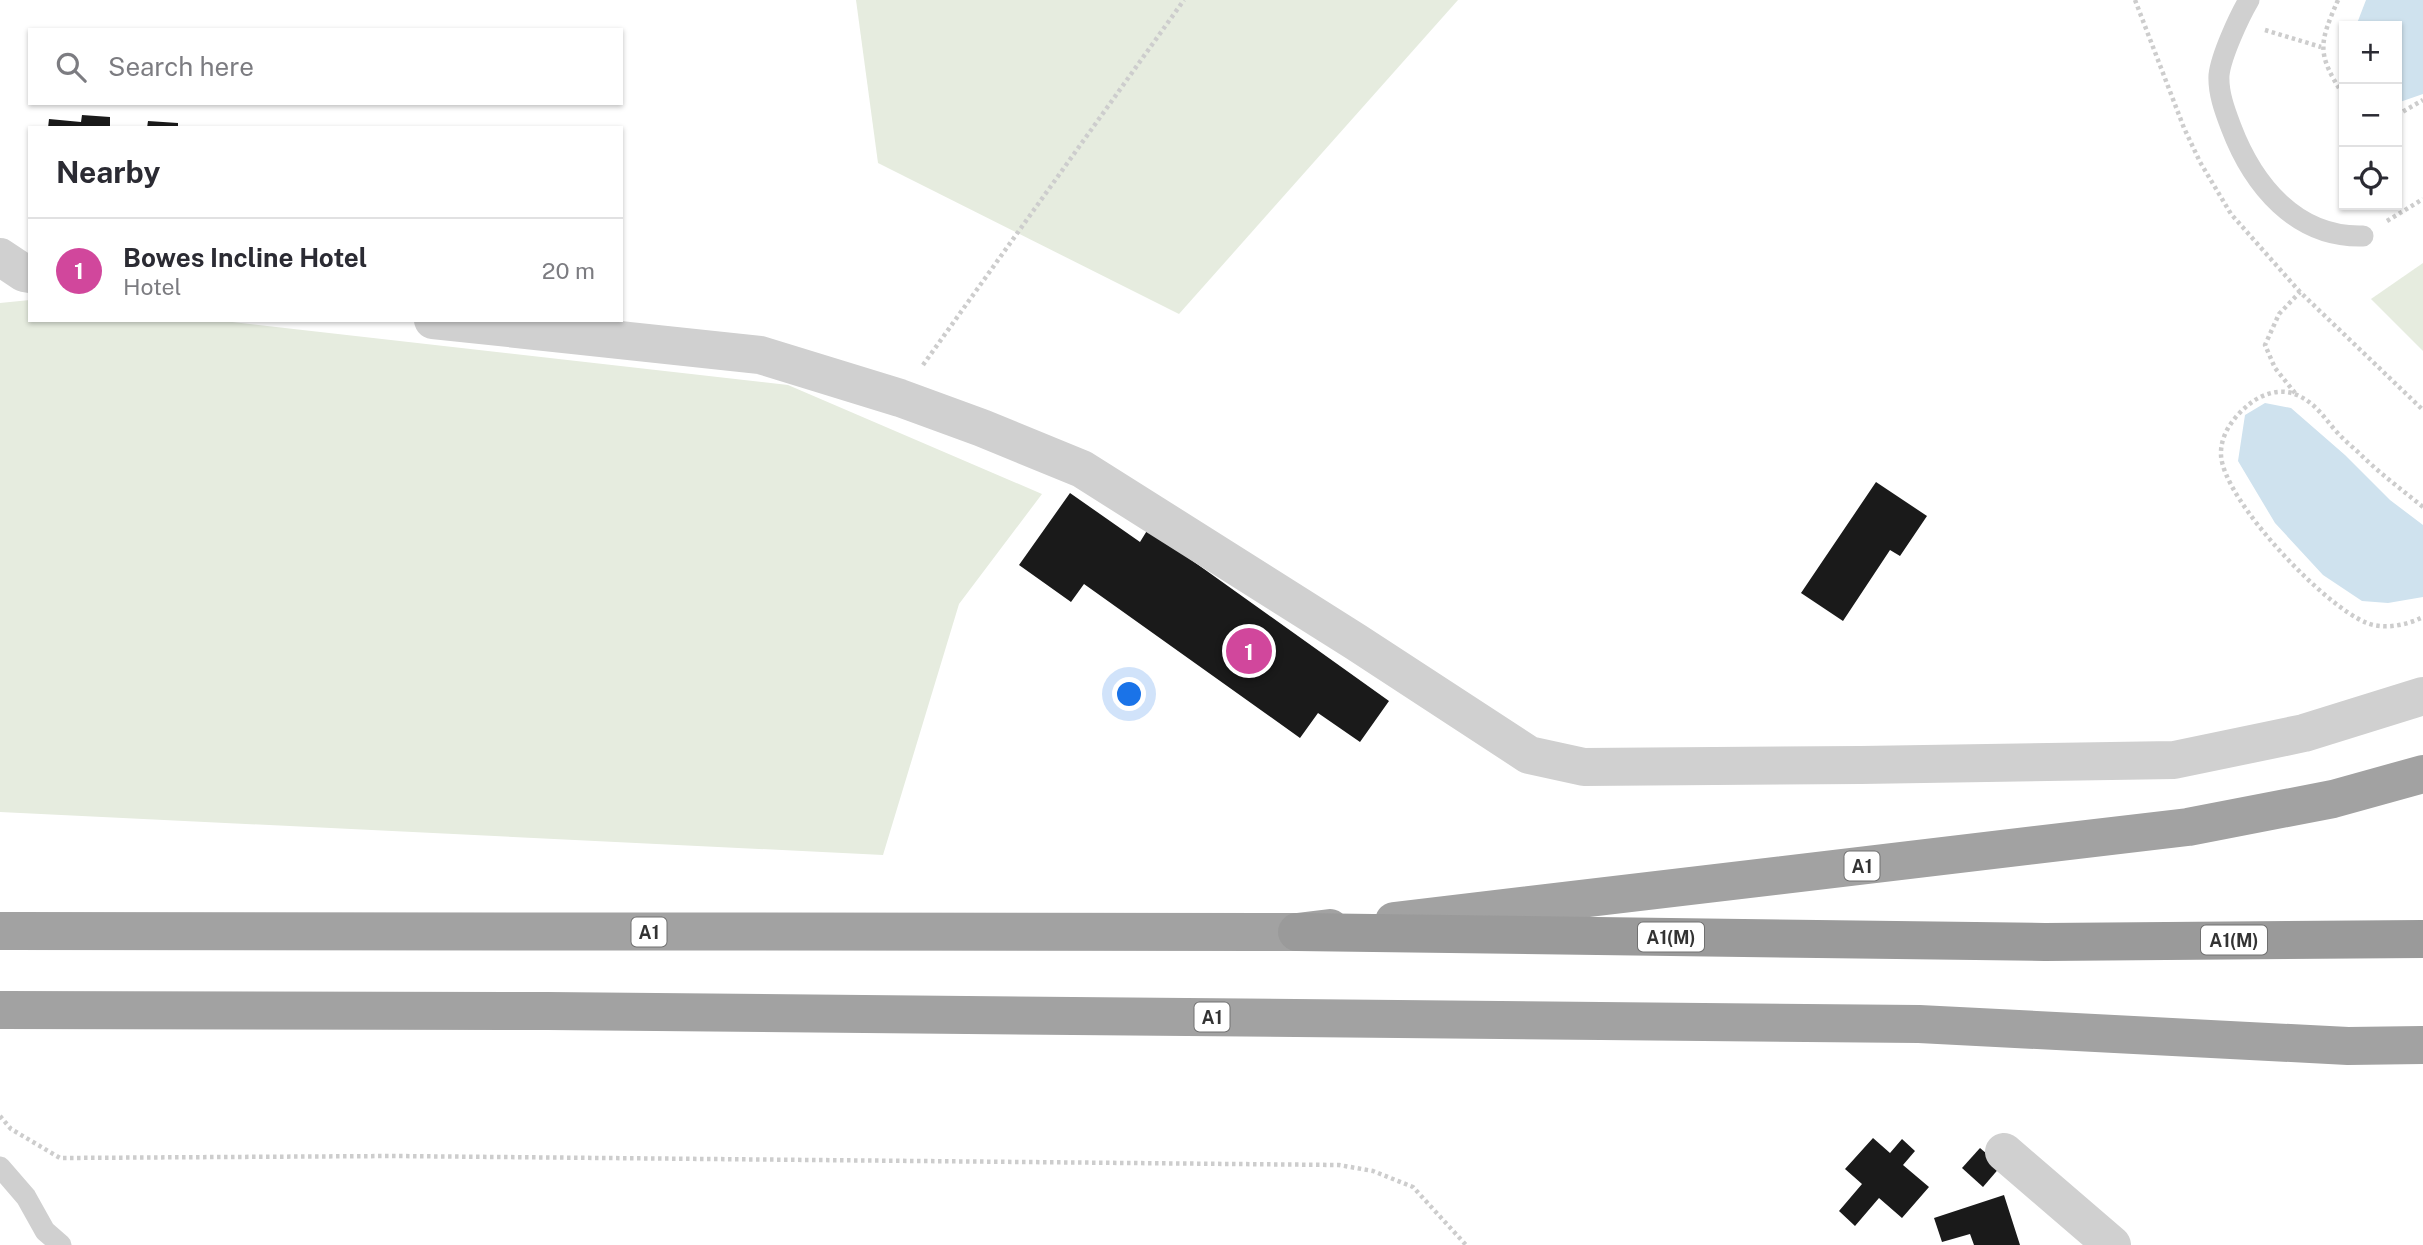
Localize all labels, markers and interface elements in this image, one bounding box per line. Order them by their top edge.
map controls [2339,21,2402,210]
button: + [2339,21,2402,84]
search box [28,28,623,105]
icon: search [52,48,90,86]
text: Search here [108,51,254,82]
button: − [2339,84,2402,147]
button: locate [2339,147,2402,210]
text: Nearby [56,154,160,190]
text: Bowes Incline Hotel [123,242,367,273]
text: 1 [74,257,84,284]
text: 20 m [542,257,595,284]
text: Hotel [123,273,182,300]
pin: 1 [1226,625,1272,677]
your location [1112,677,1146,711]
road number: A1 [1844,852,1880,880]
road number: A1 [632,917,666,946]
road number: A1(M) [1638,922,1704,952]
road number: A1(M) [2201,925,2267,954]
road number: A1 [1194,1002,1230,1032]

